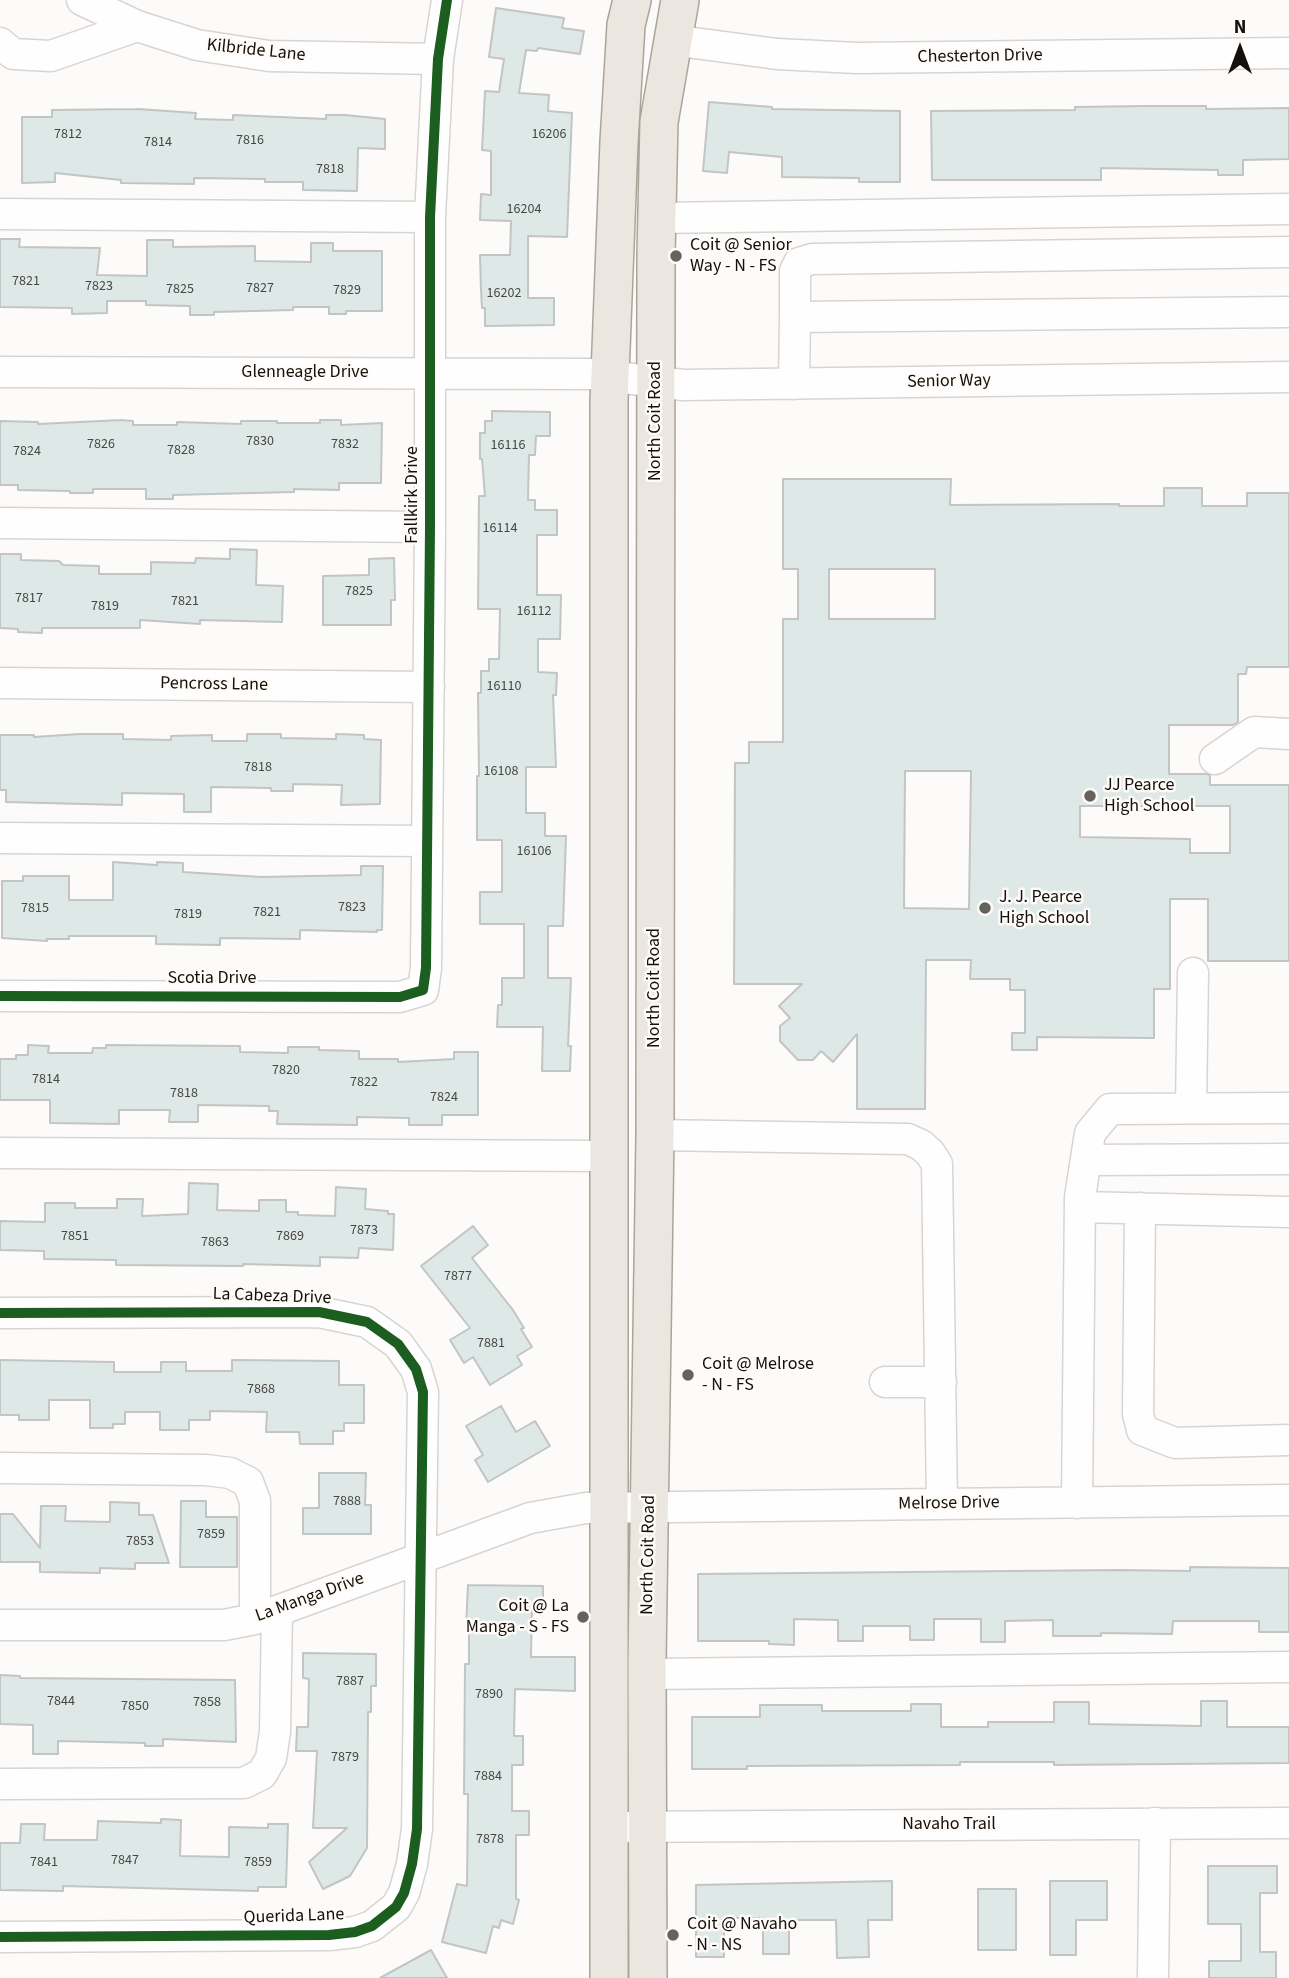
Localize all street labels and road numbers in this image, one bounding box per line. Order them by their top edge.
street label: Kilbride Lane [206,35,306,67]
street label: Chesterton Drive [917,45,1043,69]
street label: North Coit Road [645,361,667,481]
street label: Glenneagle Drive [241,362,369,384]
street label: Senior Way [907,370,991,394]
street label: Fallkirk Drive [402,446,424,544]
street label: Pencross Lane [160,673,268,697]
street label: North Coit Road [644,928,666,1048]
street label: Scotia Drive [167,968,257,990]
street label: La Cabeza Drive [212,1284,332,1310]
street label: Melrose Drive [898,1492,1000,1516]
street label: North Coit Road [637,1495,661,1615]
street label: La Manga Drive [253,1568,367,1628]
street label: Navaho Trail [902,1814,996,1836]
street label: Querida Lane [243,1904,345,1930]

